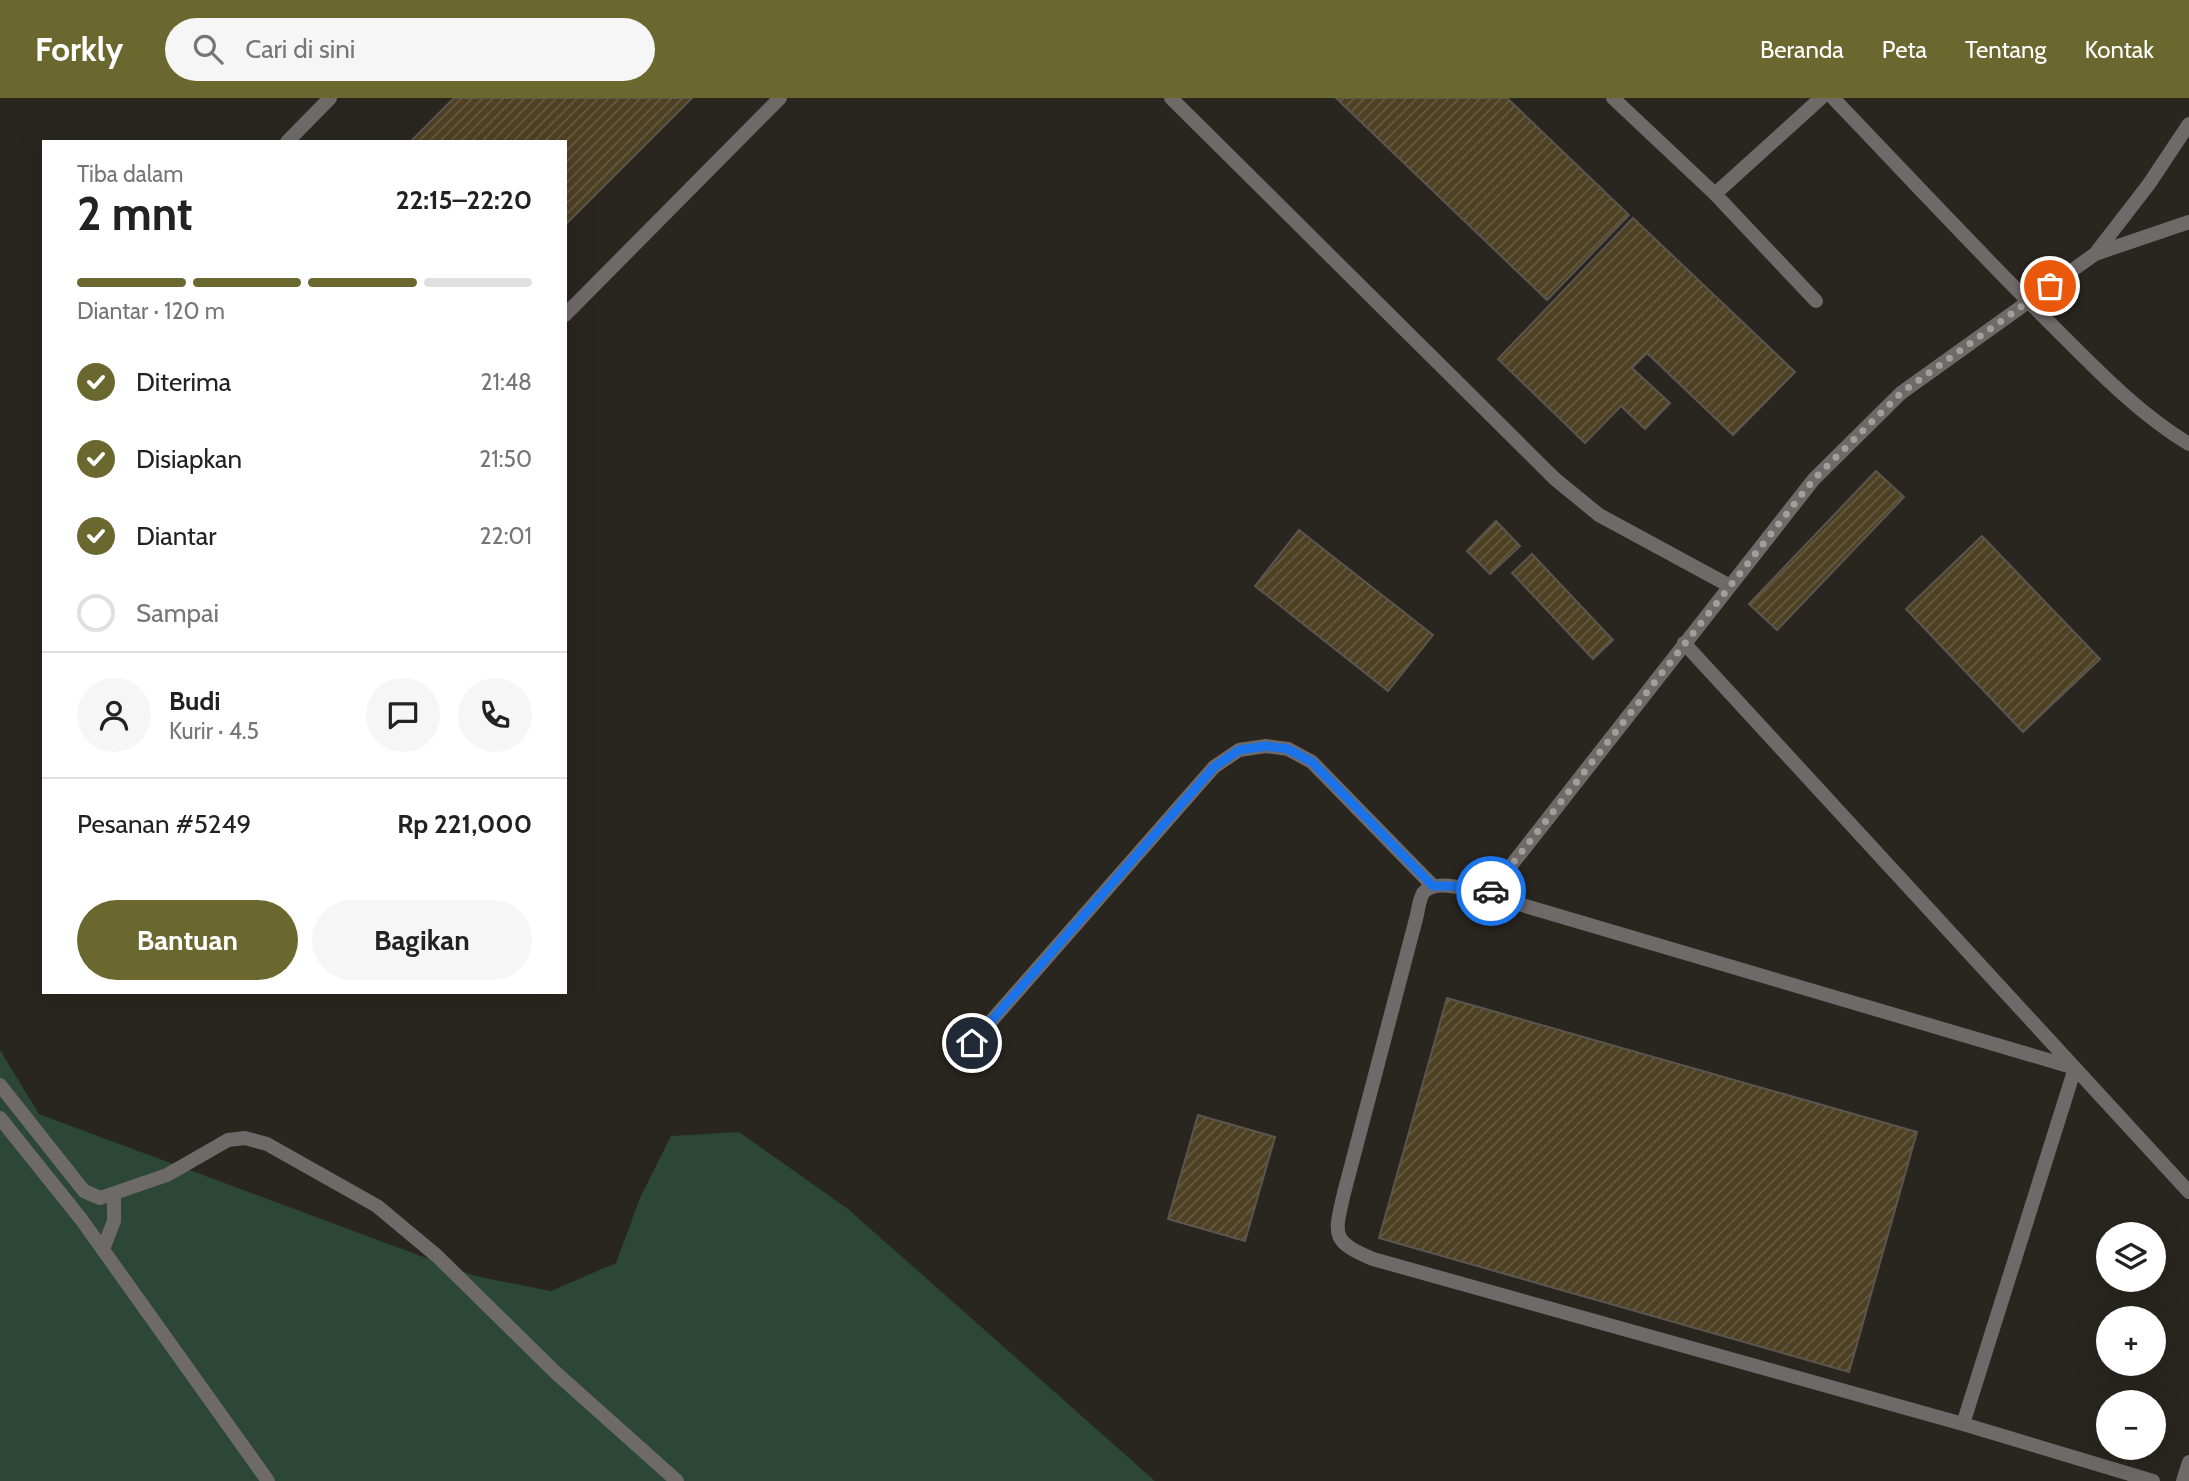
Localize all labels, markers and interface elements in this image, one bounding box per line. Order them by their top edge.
search box [165,18,655,81]
text: Forkly [35,29,123,69]
icon: search [189,30,227,68]
text: Cari di sini [245,33,355,65]
text: Beranda [1760,35,1844,64]
text: Peta [1882,35,1927,64]
text: Tentang [1965,35,2046,64]
text: Kontak [2084,35,2154,64]
text: Tiba dalam [77,160,183,188]
text: 22:15–22:20 [396,184,532,216]
text: 2 mnt [77,186,193,242]
pin [2020,256,2080,316]
icon: bag [2031,267,2069,305]
text: Diantar · 120 m [77,297,225,325]
icon: check [77,363,115,401]
text: Diterima [136,366,231,398]
text: 21:48 [480,368,532,396]
icon: check [77,440,115,478]
text: Disiapkan [136,443,242,475]
text: 21:50 [479,445,532,473]
icon: check [77,517,115,555]
text: Diantar [136,520,217,552]
text: 22:01 [480,522,532,550]
text: Sampai [136,597,219,629]
button: person [77,678,151,752]
button: chat [366,678,440,752]
button: phone [458,678,532,752]
text: Budi [169,685,221,717]
text: Kurir · 4.5 [169,717,259,745]
text: Pesanan #5249 [77,808,251,840]
text: Rp 221,000 [397,808,532,840]
courier [1456,856,1526,926]
icon: car [1472,872,1510,910]
button: Bantuan [77,900,298,980]
button: Bagikan [312,900,532,980]
pin [942,1013,1002,1073]
icon: home [953,1024,991,1062]
map controls [2096,1222,2166,1460]
button: layers [2096,1222,2166,1292]
button: + [2096,1306,2166,1376]
button: − [2096,1390,2166,1460]

